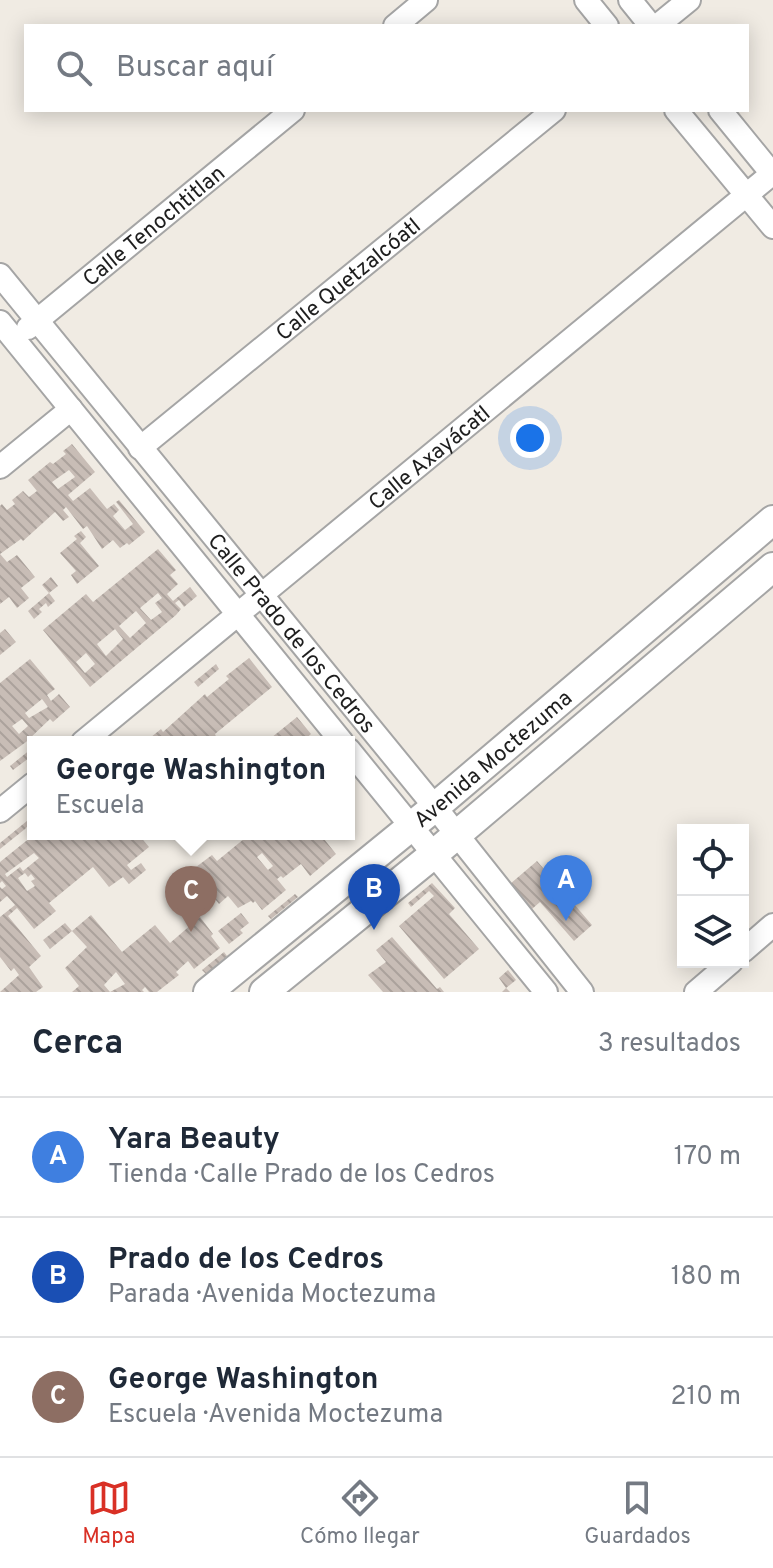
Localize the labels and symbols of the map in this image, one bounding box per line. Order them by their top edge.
street label: Calle Tenochtitlan [78,161,231,293]
street label: Calle Quetzalcóatl [271,213,427,348]
street label: Calle Axayácatl [364,401,497,517]
your location [510,418,550,458]
street label: Calle Prado de los Cedros [201,529,380,740]
street label: Avenida Moctezuma [409,686,579,835]
pin: A [540,855,592,921]
pin: B [348,864,400,930]
pin: C [165,866,217,932]

